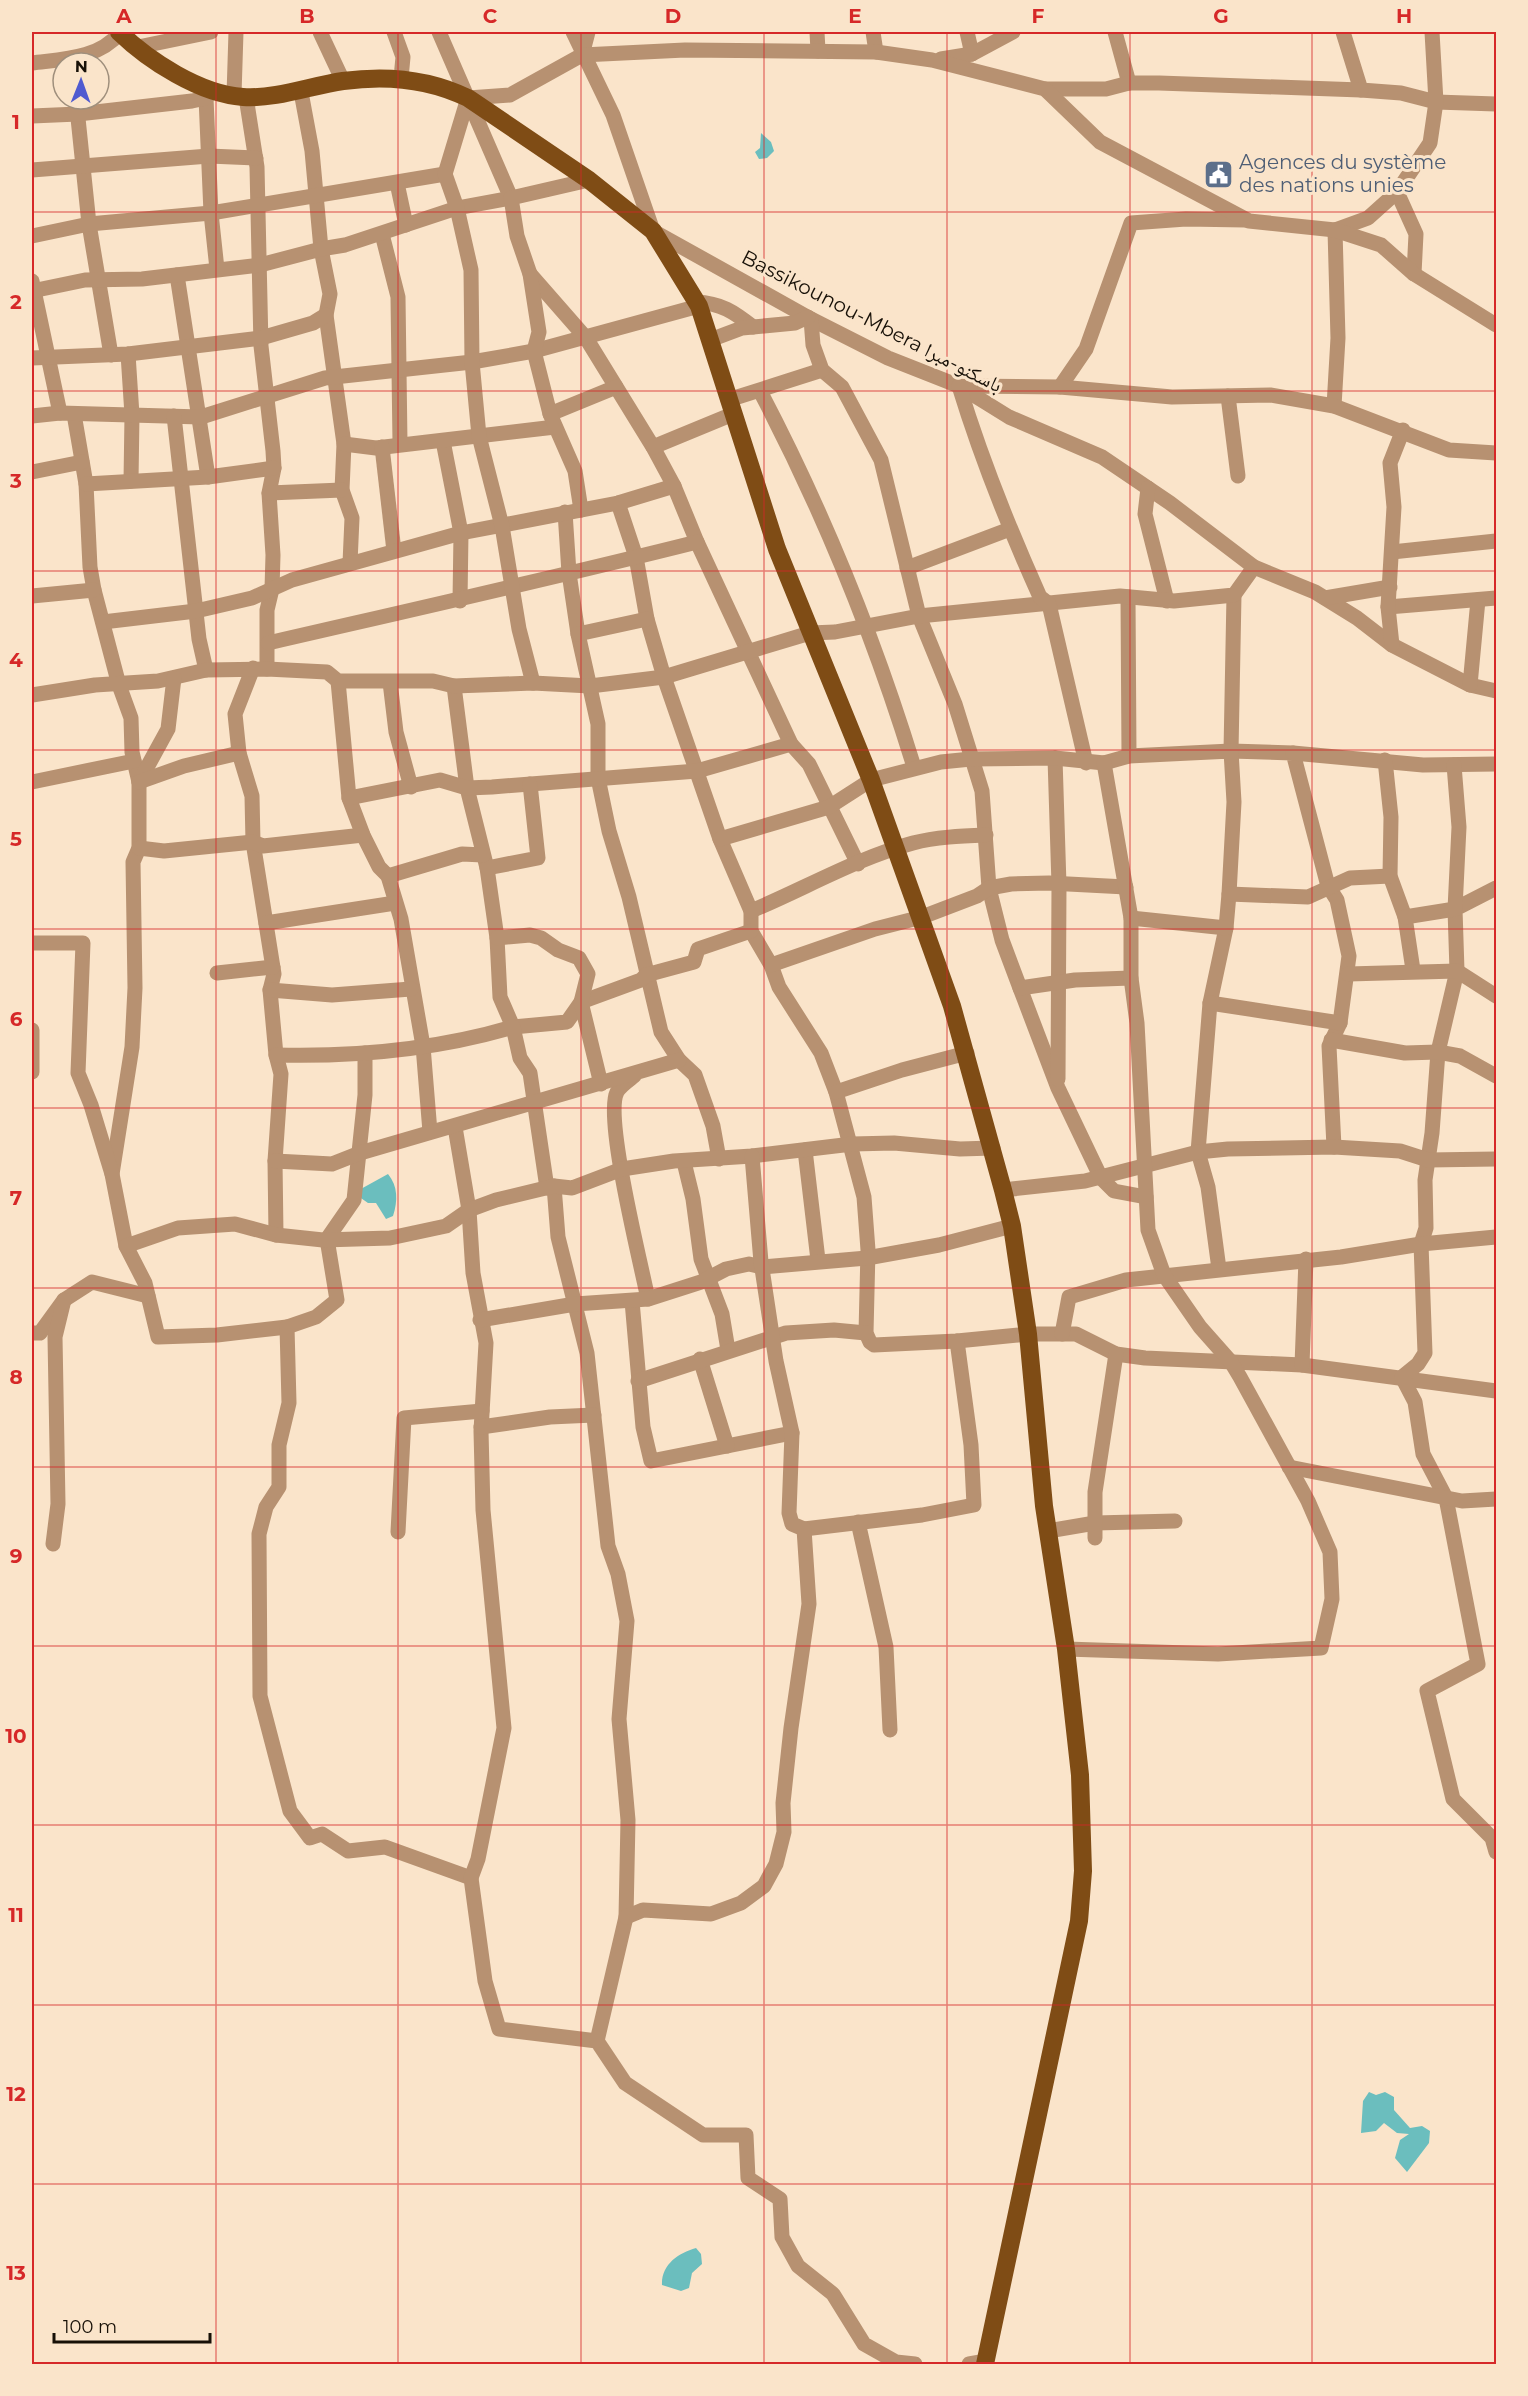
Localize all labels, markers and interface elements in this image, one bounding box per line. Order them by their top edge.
text: A [115,4,132,28]
text: B [299,4,315,28]
text: C [483,4,498,28]
text: D [665,4,681,28]
text: E [848,4,862,28]
text: F [1032,4,1045,28]
text: G [1213,4,1229,28]
text: H [1396,4,1412,28]
north arrow [51,51,111,111]
text: N [75,57,88,76]
text: 1 [12,110,20,134]
place label: Agences du système des nations unies [1239,150,1446,197]
public building icon: Agences du système des nations unies [1202,158,1234,190]
street label: Bassikounou-Mbera باسكنو-مبرا [738,245,1006,397]
text: 2 [10,290,22,314]
text: 3 [9,469,22,493]
text: 4 [9,648,23,672]
text: 5 [10,827,22,851]
text: 6 [10,1007,23,1031]
text: 7 [10,1186,22,1210]
text: 8 [9,1365,23,1389]
text: 9 [10,1544,22,1568]
text: 10 [5,1724,27,1748]
text: 11 [8,1903,24,1927]
text: 12 [6,2082,26,2106]
text: 13 [6,2261,26,2285]
scale bar [54,2306,210,2344]
text: 100 m [63,2316,117,2338]

